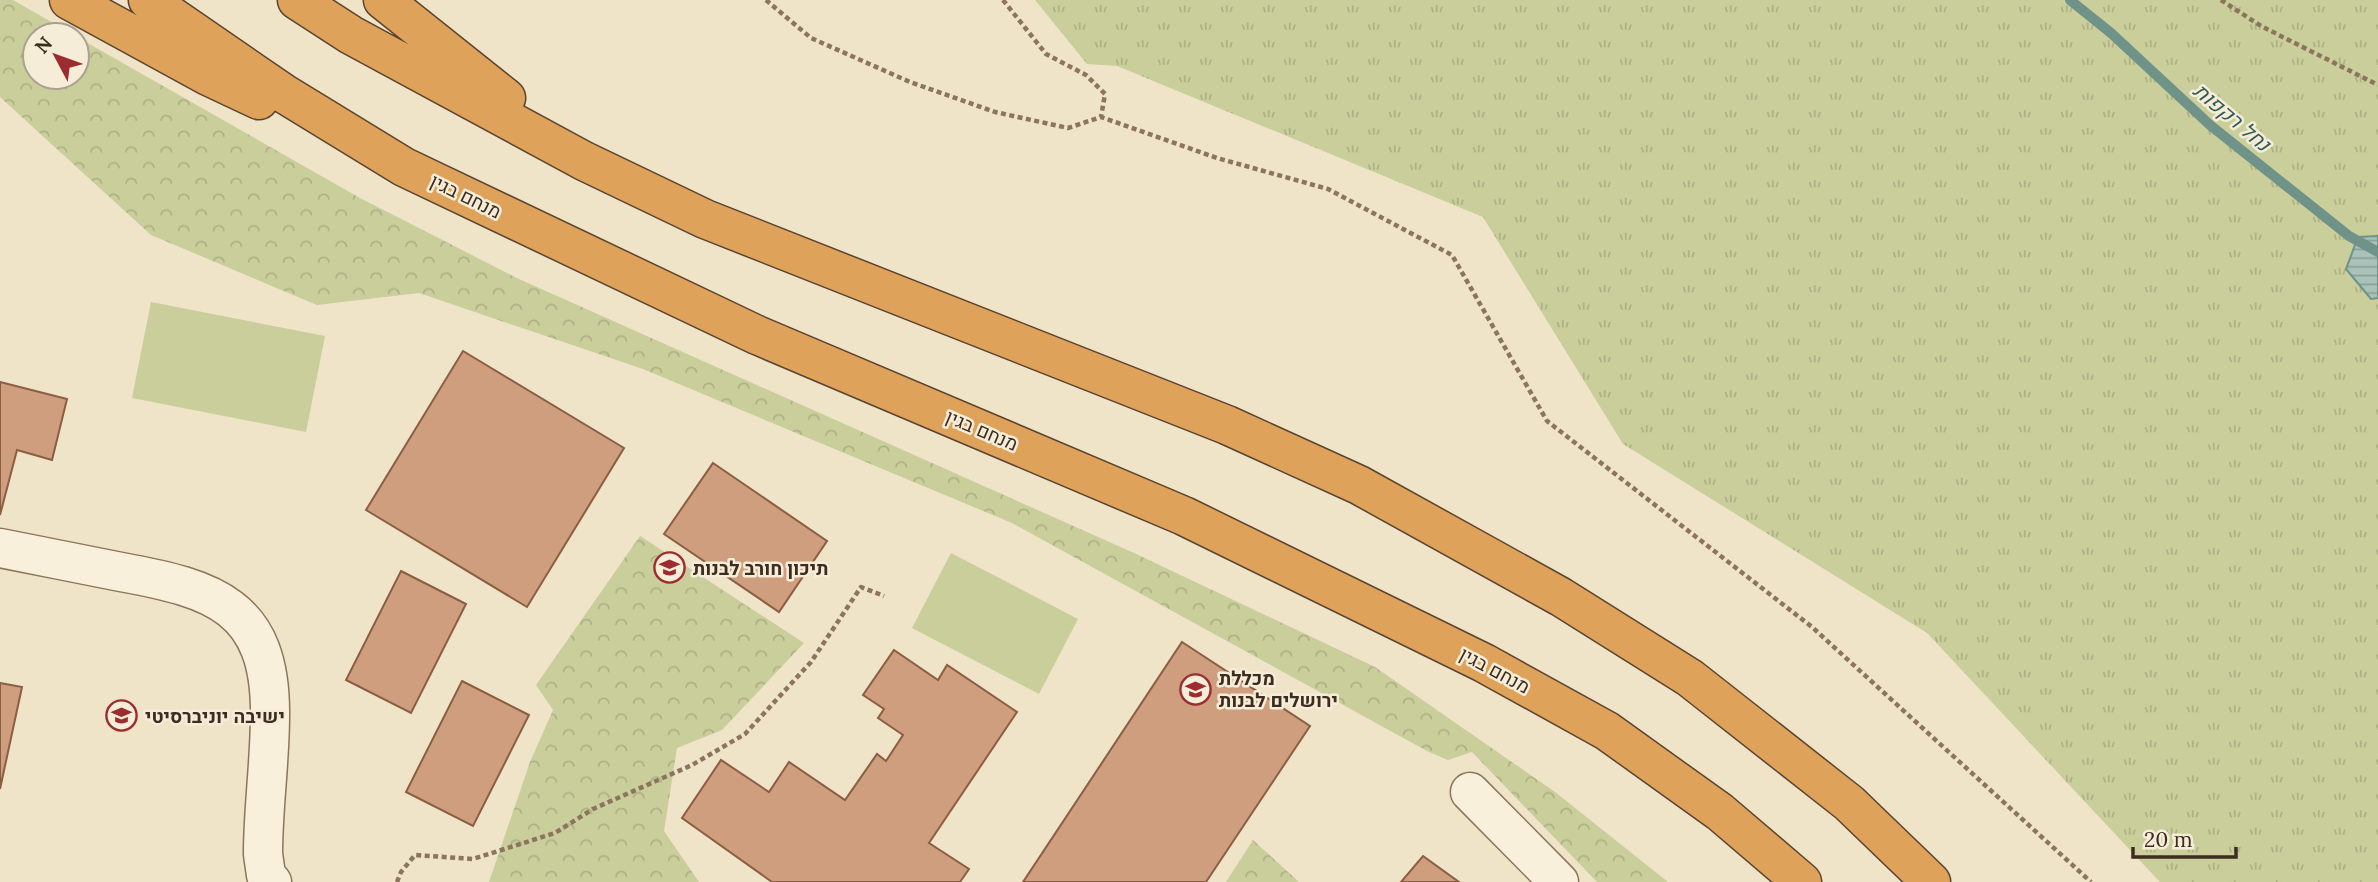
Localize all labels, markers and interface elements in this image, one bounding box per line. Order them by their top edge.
north arrow [21,21,91,91]
text: N [29,31,57,58]
water label: נחל רקפות [2188,77,2277,158]
street label: מנחם בגין [427,169,505,223]
street label: מנחם בגין [942,404,1022,456]
school or university icon: תיכון חורב לבנות [653,551,687,585]
place label: תיכון חורב לבנות [693,556,828,580]
street label: מנחם בגין [1456,642,1534,698]
place label: מכללת ירושלים לבנות [1219,666,1338,712]
school or university icon: מכללת ירושלים לבנות [1179,672,1213,706]
school or university icon: ישיבה יוניברסיטי [105,699,139,733]
place label: ישיבה יוניברסיטי [145,704,285,728]
scale bar [2133,816,2236,860]
text: 20 m [2144,826,2193,853]

